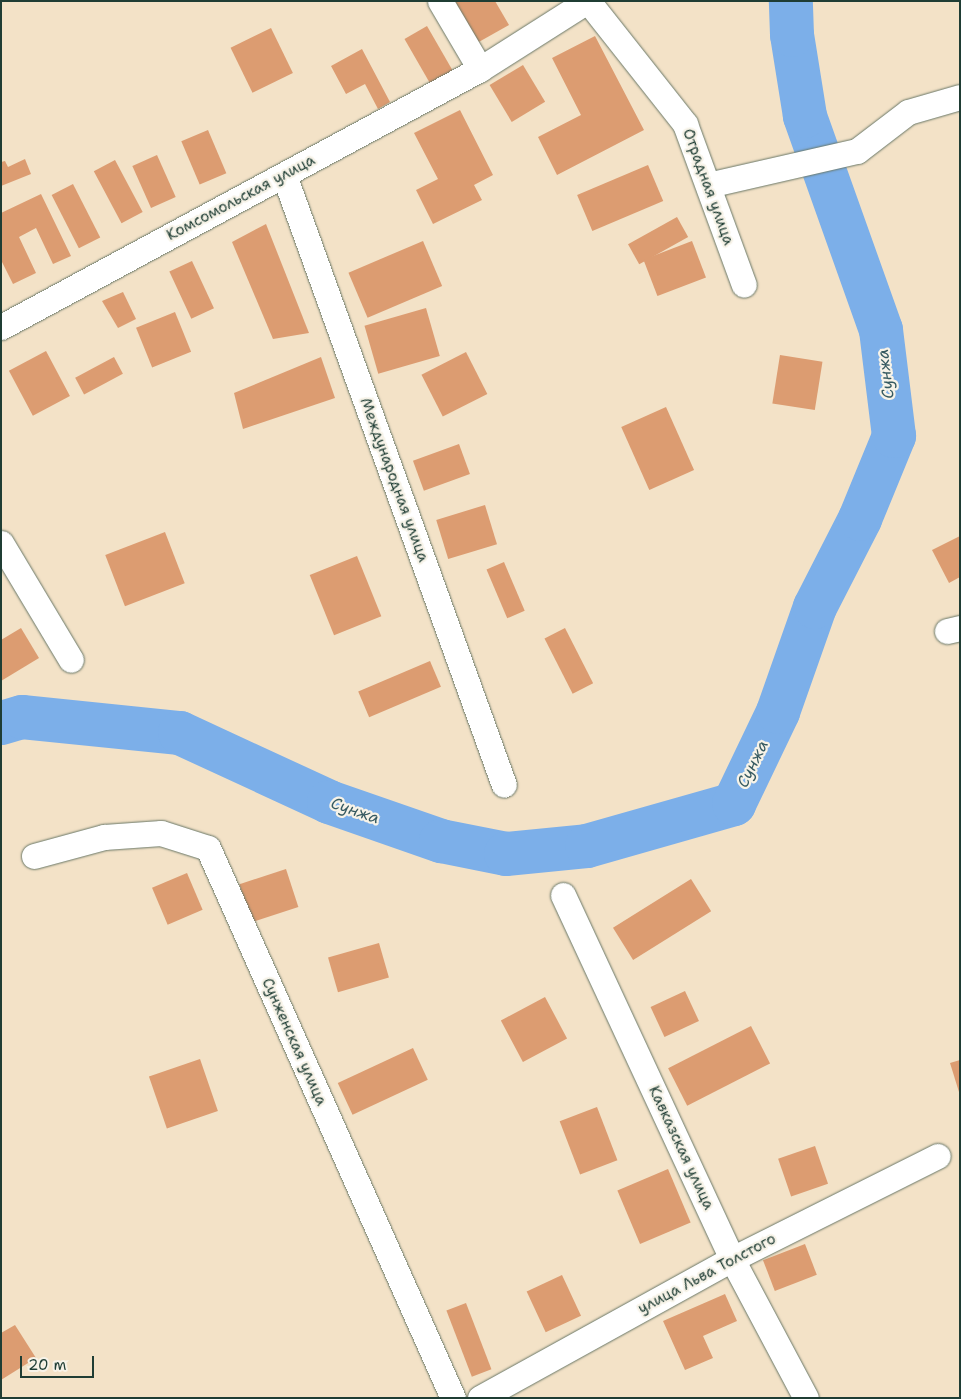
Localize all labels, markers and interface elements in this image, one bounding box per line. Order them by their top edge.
street label: Отрадная улица [679,126,737,248]
street label: Комсомольская улица [164,151,318,245]
water label: Сунжа [873,348,899,400]
street label: Международная улица [356,395,432,565]
water label: Сунжа [733,737,773,791]
water label: Сунжа [328,794,382,828]
street label: Сунженская улица [258,976,330,1108]
street label: Кавказская улица [644,1083,718,1213]
street label: улица Льва Толстого [635,1230,779,1318]
scale bar [22,1346,96,1378]
text: 20 m [28,1355,67,1375]

